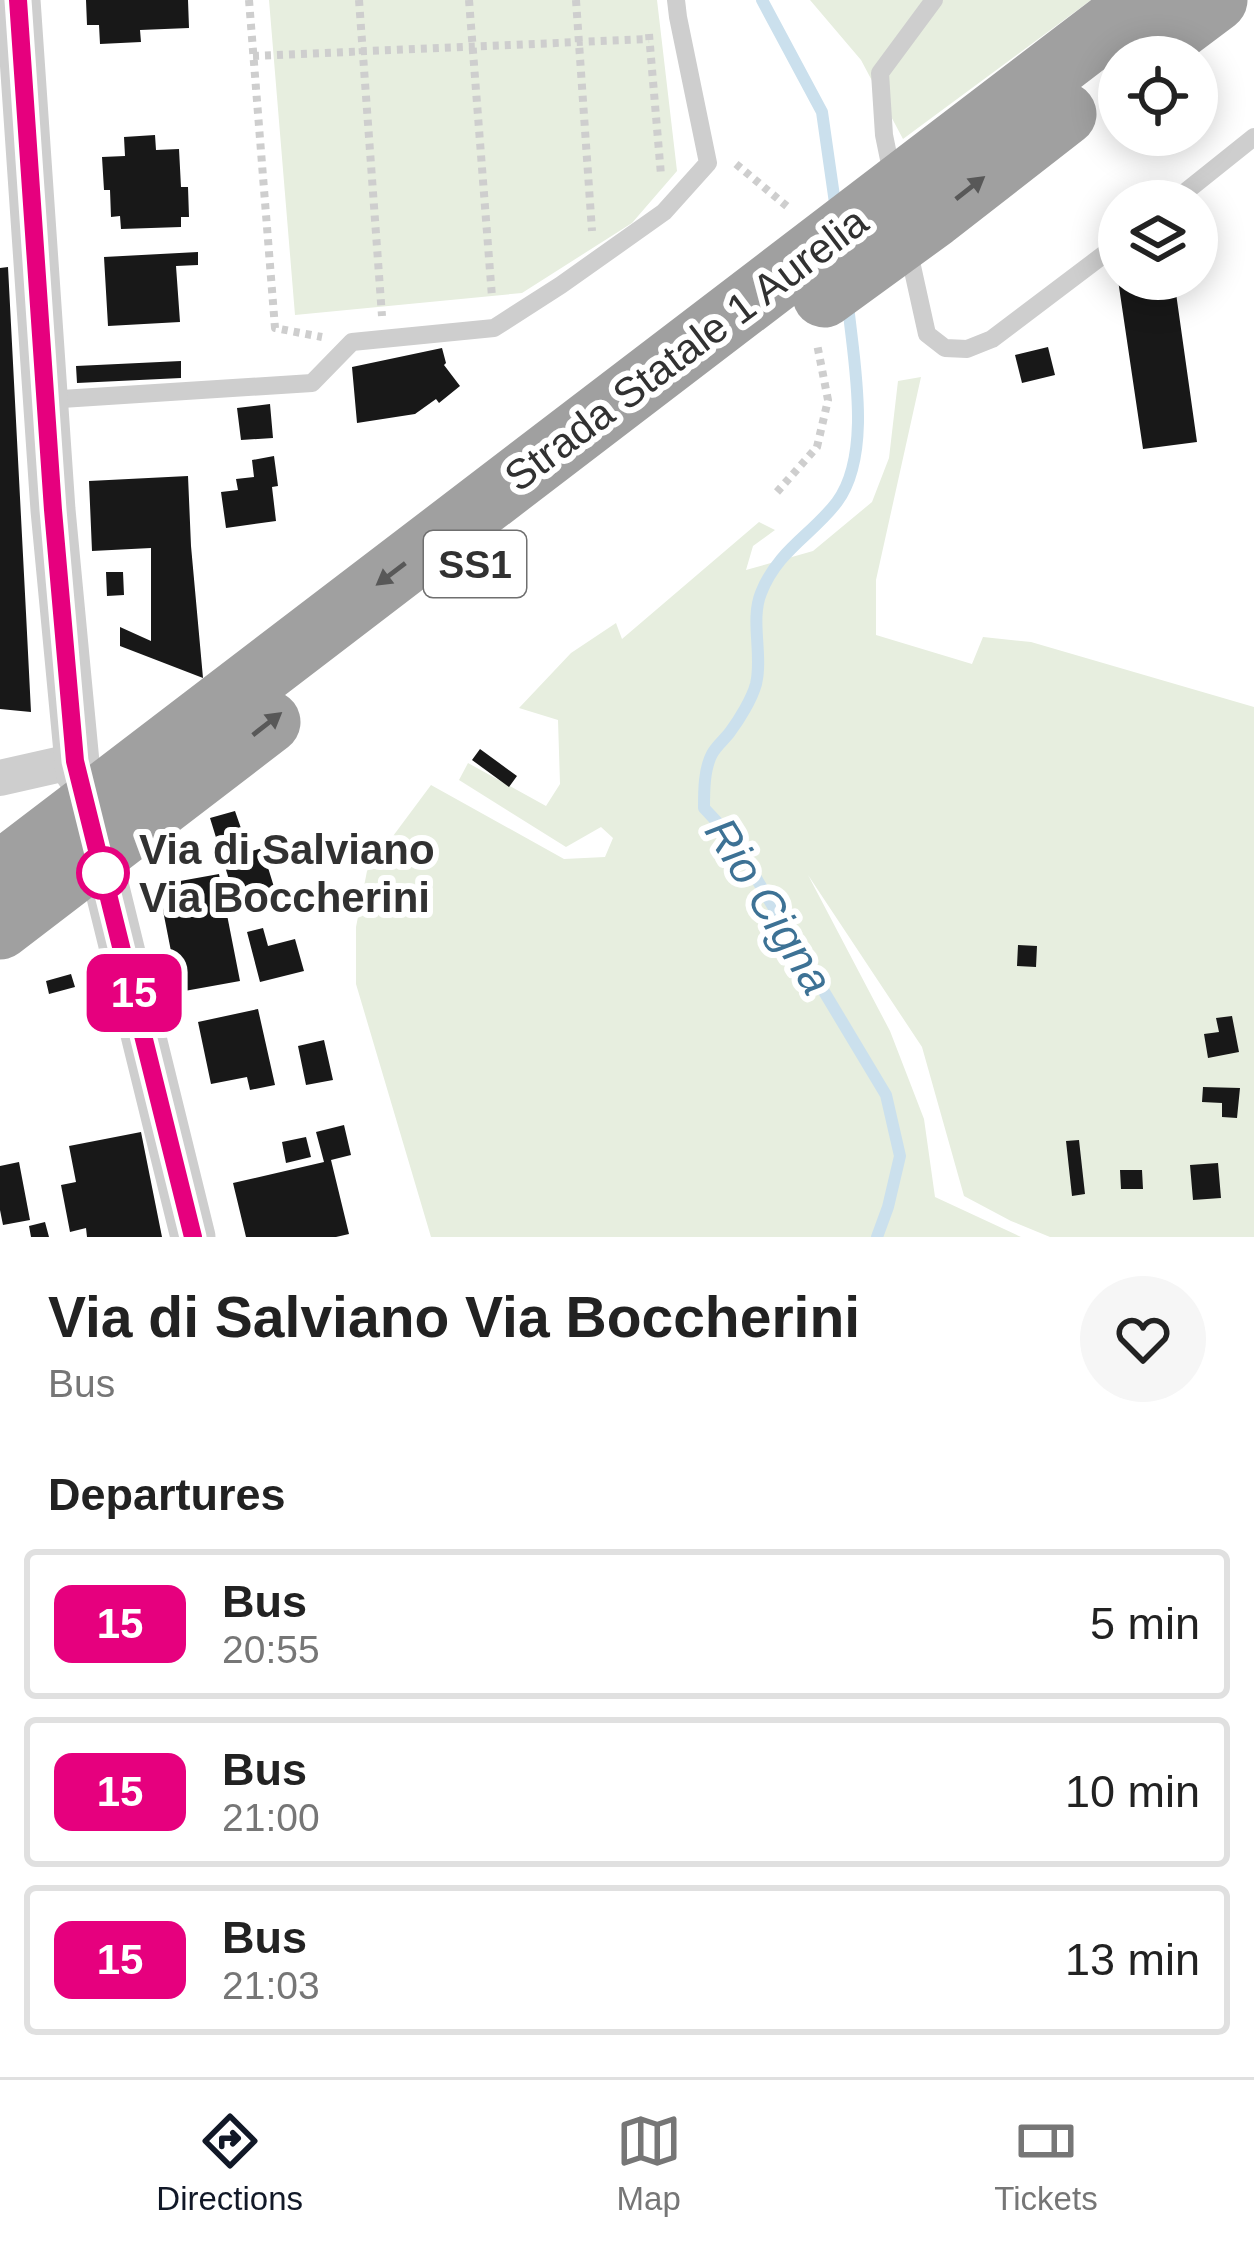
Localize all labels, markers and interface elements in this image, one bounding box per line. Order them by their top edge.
map controls [1098,36,1218,300]
button: locate [1098,36,1218,156]
one-way arrow [955,176,986,201]
button: layers [1098,180,1218,300]
street label: Strada Statale 1 Aurelia [496,197,877,501]
road number: SS1 [424,531,526,597]
one-way arrow [376,561,407,585]
one-way arrow [251,712,282,737]
water label: Rio Cigna [695,809,843,1003]
place label: Via di Salviano Via Boccherini [139,826,435,921]
marker: Via di Salviano Via Boccherini [78,848,128,898]
line badge: 15 [80,954,188,1032]
text: 15 [111,969,157,1016]
button: heart [1080,1276,1206,1402]
text: Via di Salviano Via Boccherini [48,1285,860,1349]
text: Bus [48,1362,115,1405]
text: Departures [48,1469,286,1520]
text: Bus [222,1576,307,1627]
text: 5 min [1090,1598,1200,1649]
text: 15 [97,1600,143,1647]
text: 20:55 [222,1628,320,1671]
text: Bus [222,1744,307,1795]
text: 10 min [1065,1766,1200,1817]
text: 15 [97,1768,143,1815]
text: 21:00 [222,1796,320,1839]
text: Bus [222,1912,307,1963]
text: 13 min [1065,1934,1200,1985]
text: 15 [97,1936,143,1983]
text: 21:03 [222,1964,320,2007]
tab: Directions [156,2108,303,2218]
tab: Map [616,2108,682,2218]
tab: Tickets [994,2108,1098,2218]

